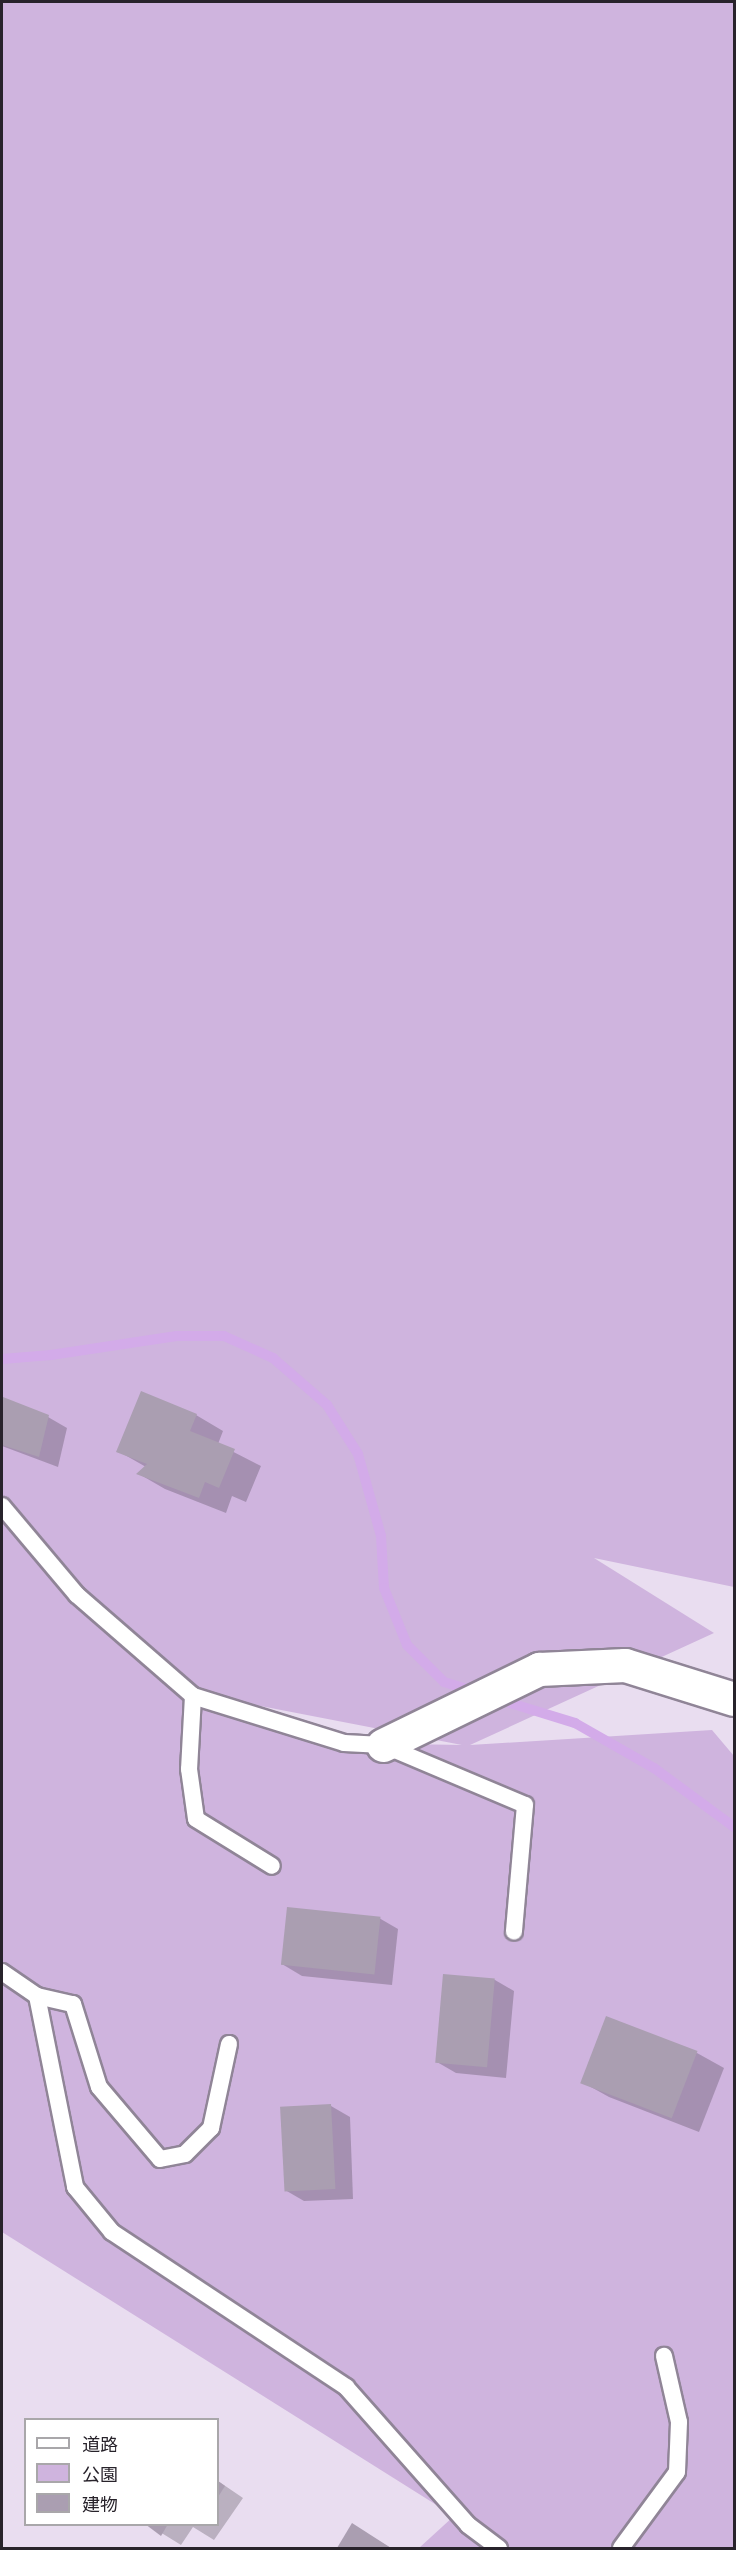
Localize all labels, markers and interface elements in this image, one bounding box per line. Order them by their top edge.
legend [24,2418,219,2526]
text: 道路 [82,2432,118,2456]
text: 公園 [82,2462,118,2486]
text: 建物 [82,2492,118,2516]

